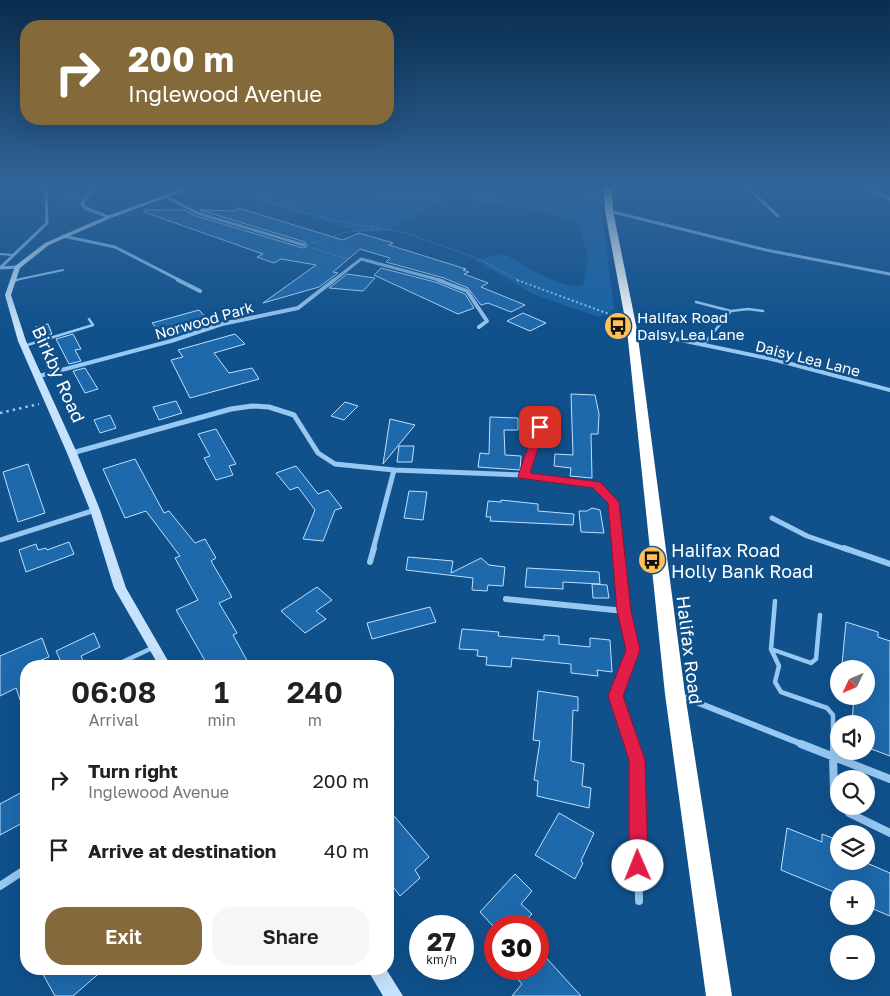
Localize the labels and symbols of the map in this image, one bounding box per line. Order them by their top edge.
street label: Norwood Park [152,297,256,343]
place label: Halifax Road Daisy Lea Lane [637,308,745,343]
bus stop icon: Halifax Road Daisy Lea Lane [603,311,633,341]
street label: Birkby Road [28,322,90,426]
street label: Daisy Lea Lane [754,336,863,380]
pin [519,406,561,448]
place label: Halifax Road Holly Bank Road [671,539,813,582]
bus stop icon: Halifax Road Holly Bank Road [637,545,667,575]
street label: Halifax Road [672,594,708,706]
north arrow [830,660,875,705]
position arrow [611,839,663,891]
speed limit sign: 30 [484,915,549,980]

